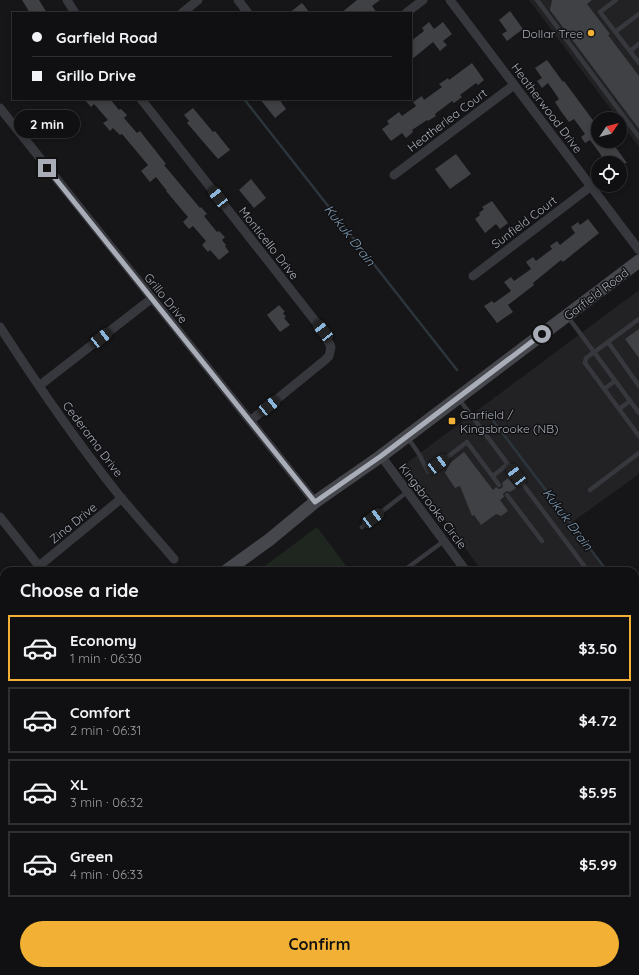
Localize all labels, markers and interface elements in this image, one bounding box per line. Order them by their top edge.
place label: Dollar Tree [522,26,583,41]
text: Garfield Road [56,28,157,47]
marker: Dollar Tree [586,28,596,38]
street label: Heatherwood Drive [508,60,586,156]
text: Grillo Drive [56,66,136,85]
street label: Heatherlea Court [404,85,490,155]
callout: 2 min [14,110,80,138]
north arrow [591,112,627,148]
map controls [591,112,627,192]
text: 2 min [30,116,64,132]
button: locate [591,156,627,192]
route end [38,159,56,177]
car [206,184,230,210]
street label: Sunfield Court [488,193,560,251]
water label: Kukuk Drain [321,201,379,269]
street label: Monticello Drive [236,203,302,283]
street label: Garfield Road [561,265,631,323]
street label: Grillo Drive [141,270,191,326]
car [311,318,335,344]
route start [533,325,551,343]
car [88,326,114,350]
car [256,394,282,418]
street label: Cederama Drive [60,398,126,480]
place label: Garfield / Kingsbrooke (NB) [460,407,558,436]
marker: Garfield / Kingsbrooke (NB) [447,416,457,426]
car [425,452,451,476]
street label: Kingsbrooke Circle [396,460,470,552]
car [504,462,528,488]
water label: Kukuk Drain [540,485,597,553]
street label: Zina Drive [46,499,100,547]
car [360,506,386,530]
text: Choose a ride [20,579,139,602]
icon: car [22,630,58,666]
text: Economy [70,631,137,650]
text: $3.50 [578,639,617,658]
text: 1 min · 06:30 [70,650,142,666]
icon: car [22,702,58,738]
text: Comfort [70,703,131,722]
text: $4.72 [579,711,617,730]
text: 2 min · 06:31 [70,722,141,738]
icon: car [22,774,58,810]
text: XL [70,775,88,794]
text: $5.95 [579,783,617,802]
text: 3 min · 06:32 [70,794,143,810]
icon: car [22,846,58,882]
text: Green [70,847,113,866]
text: $5.99 [579,855,617,874]
text: 4 min · 06:33 [70,866,143,882]
button: Confirm [20,921,619,967]

